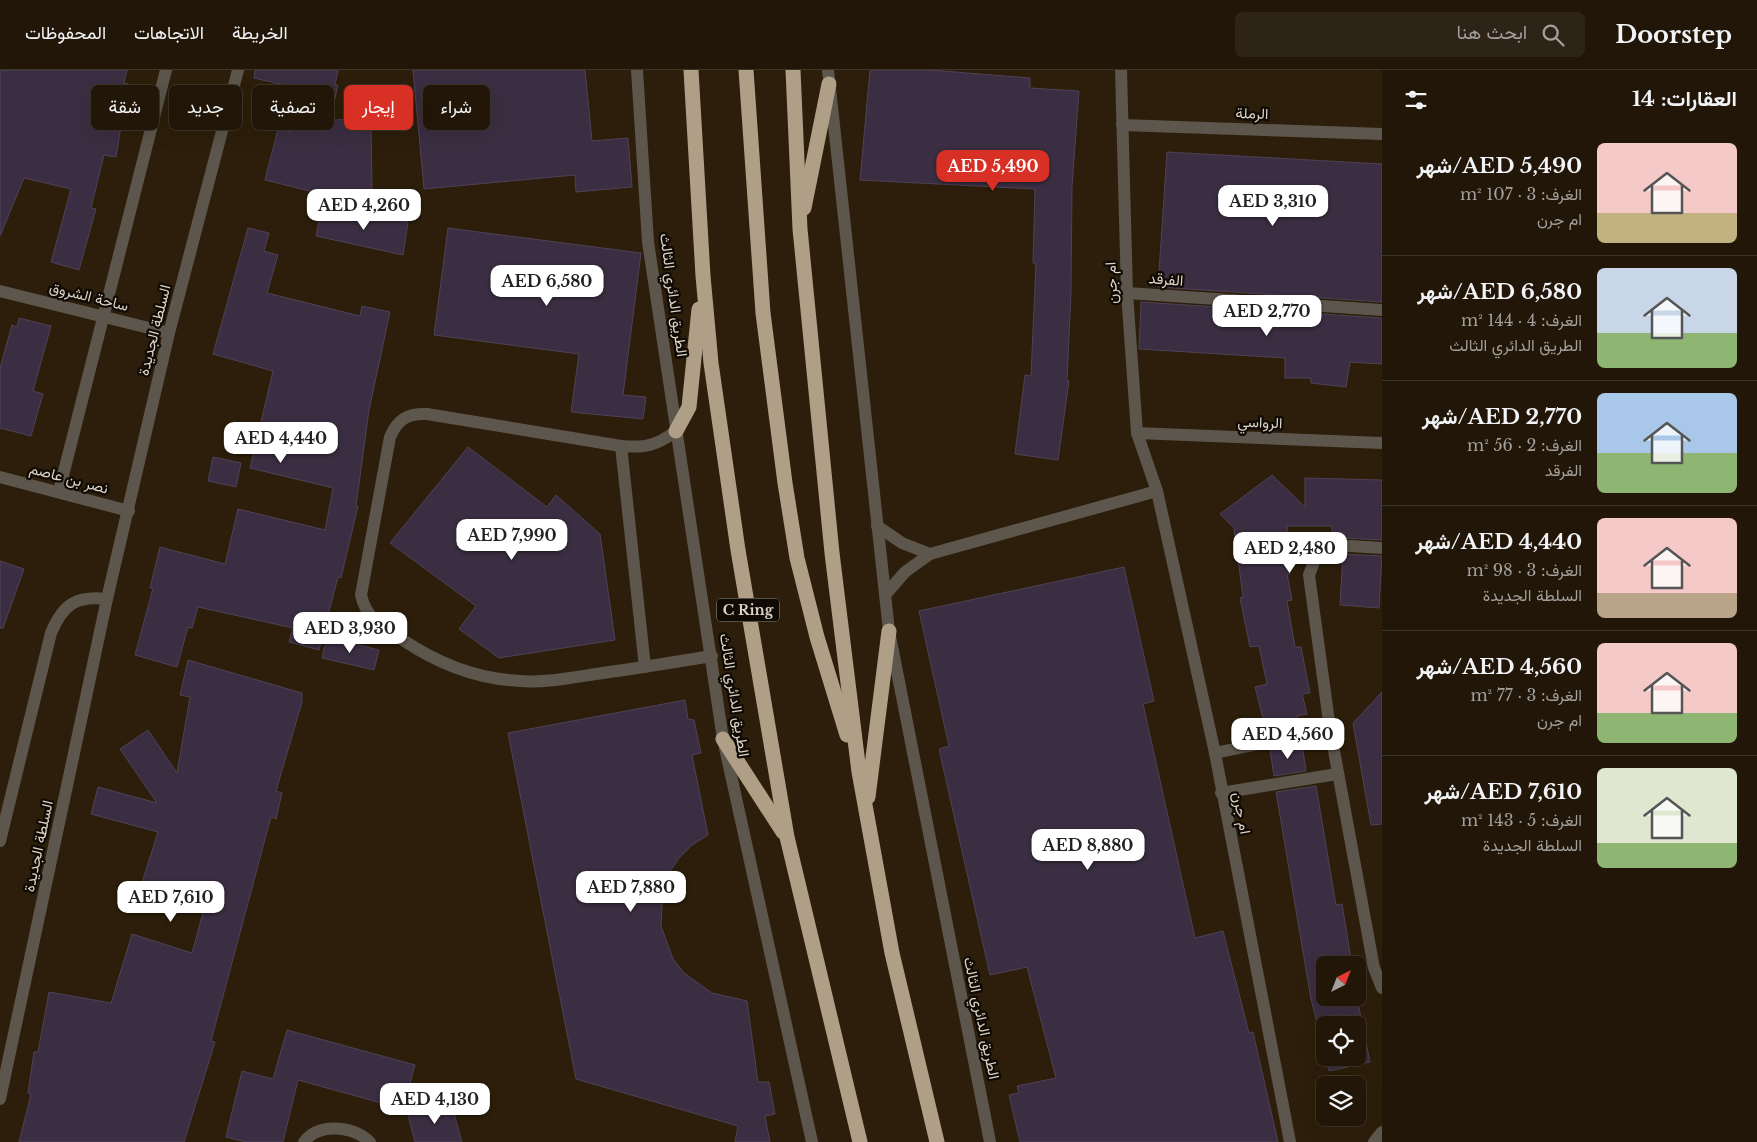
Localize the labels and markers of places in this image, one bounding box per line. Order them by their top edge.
pin: AED 5,490 [936,150,1050,192]
pin: AED 3,310 [1216,184,1330,227]
pin: AED 4,260 [307,189,421,231]
pin: AED 6,580 [490,264,604,307]
pin: AED 2,770 [1210,294,1324,337]
pin: AED 4,440 [224,422,338,464]
pin: AED 7,990 [455,518,569,561]
pin: AED 2,480 [1233,532,1347,574]
pin: AED 3,930 [293,612,407,654]
pin: AED 4,560 [1231,718,1345,760]
pin: AED 8,880 [1031,828,1145,871]
pin: AED 7,880 [574,870,688,913]
pin: AED 7,610 [114,880,228,923]
pin: AED 4,130 [378,1082,492,1125]

